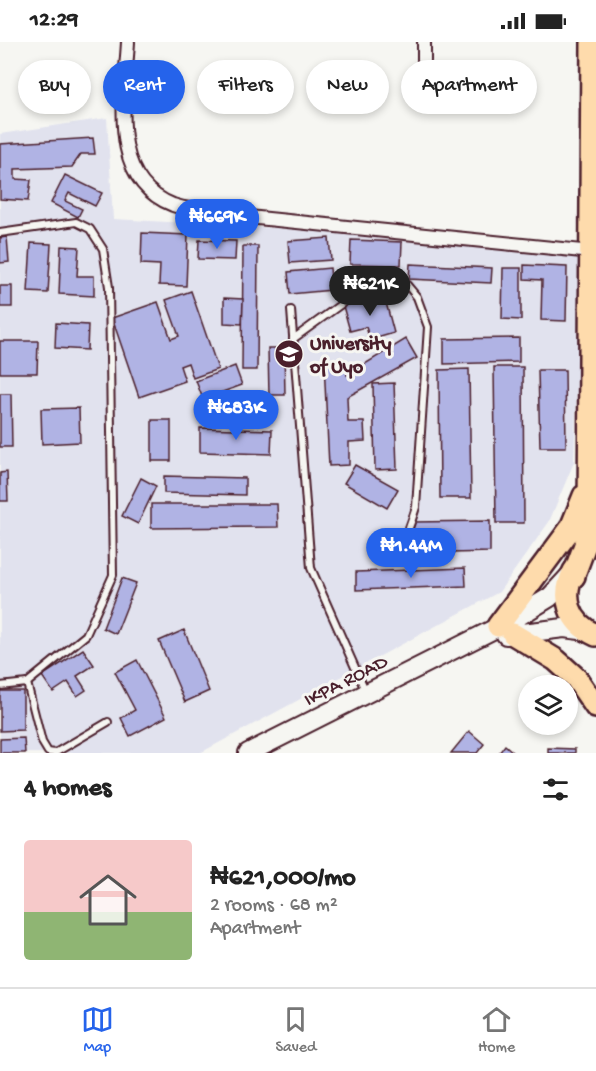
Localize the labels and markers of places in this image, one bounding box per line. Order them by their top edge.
pin: ₦669K [175,199,259,250]
pin: ₦621K [328,266,412,317]
place label: University of Uyo [309,334,391,380]
school or university icon: University of Uyo [273,338,305,370]
pin: ₦683K [194,390,278,441]
pin: ₦1.44M [362,528,460,579]

